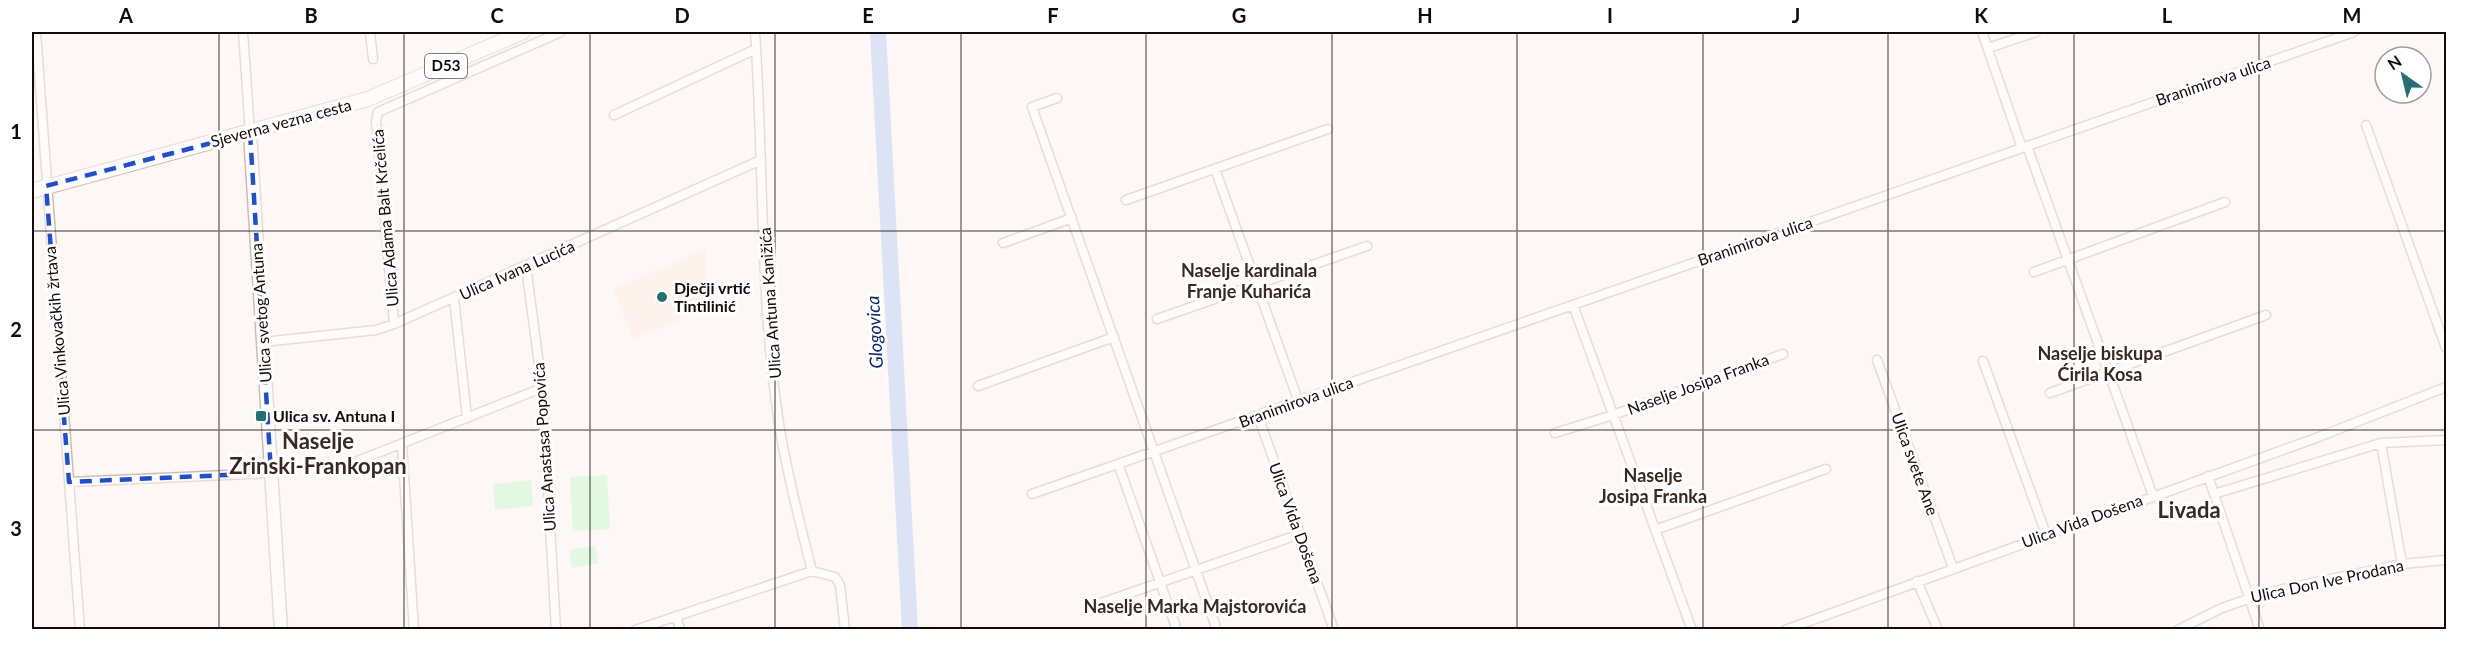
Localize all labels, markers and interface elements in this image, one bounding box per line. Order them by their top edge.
text: A [118,3,133,27]
text: B [304,3,318,27]
text: C [490,3,504,27]
text: D [674,3,690,27]
text: E [862,3,874,27]
text: F [1047,3,1059,27]
text: G [1232,3,1246,27]
text: H [1417,3,1433,27]
text: I [1607,3,1613,27]
text: J [1792,3,1800,27]
text: K [1974,3,1988,27]
text: L [2162,3,2173,27]
text: M [2343,3,2361,27]
north arrow [2373,45,2433,105]
text: N [2384,51,2405,73]
street label: Branimirova ulica [2153,52,2273,109]
road number: D53 [425,54,467,78]
street label: Sjeverna vezna cesta [208,95,353,150]
text: 1 [10,119,22,143]
street label: Ulica Adama Balt Krčelića [367,128,402,308]
street label: Branimirova ulica [1695,212,1815,269]
street label: Ulica Antuna Kanižića [755,227,784,379]
street label: Ulica Ivana Lucića [456,236,577,303]
street label: Ulica svetog Antuna [246,243,275,383]
street label: Ulica Vinkovačkih žrtava [40,246,73,416]
district label: Naselje kardinala Franje Kuharića [1181,259,1317,302]
place label: Dječji vrtić Tintilinić [674,278,751,315]
marker: Dječji vrtić Tintilinić [655,290,669,304]
water label: Glogovica [861,295,887,369]
text: 2 [10,317,22,341]
district label: Naselje biskupa Ćirila Kosa [2037,342,2163,385]
street label: Naselje Josipa Franka [1624,349,1771,418]
street label: Ulica Anastasa Popovića [528,362,559,532]
street label: Branimirova ulica [1236,372,1356,431]
place label: Ulica sv. Antuna I [273,406,395,425]
marker: Ulica sv. Antuna I [254,409,268,423]
street label: Ulica svete Ane [1888,410,1943,518]
district label: Naselje Zrinski-Frankopan [229,427,407,479]
street label: Ulica Vida Došena [1266,460,1327,586]
district label: Naselje Josipa Franka [1599,464,1707,507]
street label: Ulica Vida Došena [2019,490,2145,551]
district label: Livada [2157,496,2221,523]
text: 3 [10,516,22,540]
street label: Ulica Don Ive Prodana [2249,555,2405,606]
district label: Naselje Marka Majstorovića [1084,595,1306,617]

